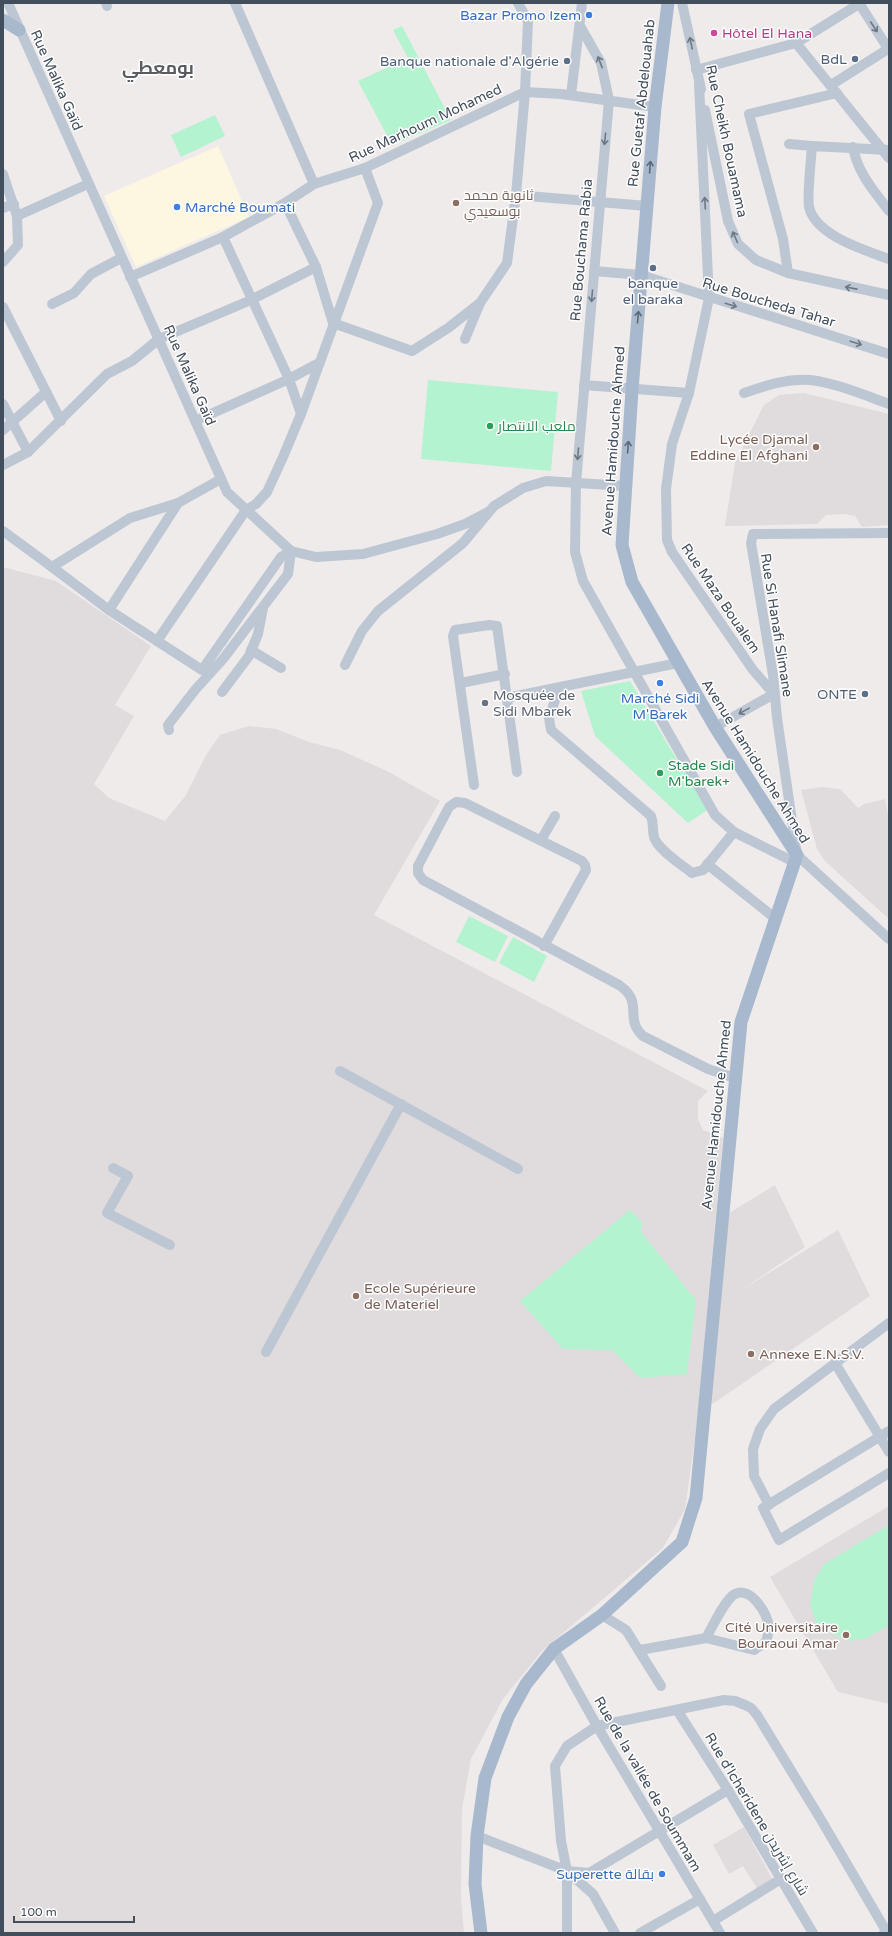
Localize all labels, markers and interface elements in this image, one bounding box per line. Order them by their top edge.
place label: Bazar Promo Izem [460,7,581,24]
marker: Bazar Promo Izem [584,10,594,20]
street label: Rue Guetaf Abdelouahab [624,18,659,188]
one-way arrow [870,21,878,32]
place label: Hôtel El Hana [722,25,812,42]
street label: Rue Malika Gaïd [27,27,86,133]
marker: Hôtel El Hana [709,28,719,38]
one-way arrow [686,37,694,50]
place label: BdL [821,51,847,68]
place label: Banque nationale d'Algérie [380,53,559,70]
marker: BdL [850,54,860,64]
marker: Banque nationale d'Algérie [562,56,572,66]
district label: بومعطي [122,57,194,83]
one-way arrow [596,57,604,69]
street label: Rue Cheikh Bouamama [702,63,751,219]
street label: Rue Marhoum Mohamed [346,81,504,166]
one-way arrow [601,132,609,145]
one-way arrow [646,161,653,174]
street label: Rue Bouchama Rabia [567,178,596,322]
place label: ثانوية محمد بوسعيدي [464,187,534,223]
one-way arrow [701,197,709,210]
marker: ثانوية محمد بوسعيدي [451,198,461,208]
place label: Marché Boumati [185,199,295,216]
marker: Marché Boumati [172,202,182,212]
one-way arrow [731,232,739,244]
marker: banque el baraka [648,263,658,273]
street label: Rue Boucheda Tahar [700,274,838,331]
place label: banque el baraka [623,275,683,308]
one-way arrow [845,283,858,291]
one-way arrow [588,289,595,302]
one-way arrow [725,302,738,309]
one-way arrow [634,311,641,324]
street label: Rue Malika Gaïd [160,322,219,428]
one-way arrow [849,340,861,348]
street label: Avenue Hamidouche Ahmed [598,345,629,537]
place label: ملعب الانتصار [497,418,576,435]
marker: ملعب الانتصار [485,421,495,431]
place label: Lycée Djamal Eddine El Afghani [690,431,808,464]
one-way arrow [624,441,631,454]
marker: Lycée Djamal Eddine El Afghani [811,442,821,452]
one-way arrow [575,447,582,460]
street label: Rue Maza Boualem [678,540,764,656]
street label: Rue Si Hanafi Slimane [757,552,796,698]
street label: Avenue Hamidouche Ahmed [698,676,813,847]
marker: Marché Sidi M'Barek [655,678,665,688]
place label: ONTE [817,686,857,703]
place label: Mosquée de Sidi Mbarek [493,687,575,720]
marker: ONTE [860,689,870,699]
place label: Marché Sidi M'Barek [621,690,699,723]
marker: Mosquée de Sidi Mbarek [480,698,490,708]
one-way arrow [739,707,751,715]
place label: Stade Sidi M'barek+ [668,757,734,790]
marker: Stade Sidi M'barek+ [655,768,665,778]
street label: Avenue Hamidouche Ahmed [698,1019,735,1211]
place label: Ecole Supérieure de Materiel [364,1280,476,1313]
marker: Ecole Supérieure de Materiel [351,1291,361,1301]
place label: Annexe E.N.S.V. [759,1346,864,1363]
marker: Annexe E.N.S.V. [746,1349,756,1359]
place label: Cité Universitaire Bouraoui Amar [725,1619,839,1652]
marker: Cité Universitaire Bouraoui Amar [841,1630,851,1640]
street label: Rue de la vallée de Soummam [590,1694,705,1875]
street label: Rue d'Icheridene شارع إشريدن [701,1730,812,1899]
place label: Superette بقالة [556,1866,654,1883]
marker: Superette بقالة [657,1869,667,1879]
scale bar [14,1898,134,1924]
text: 100 m [20,1905,57,1919]

